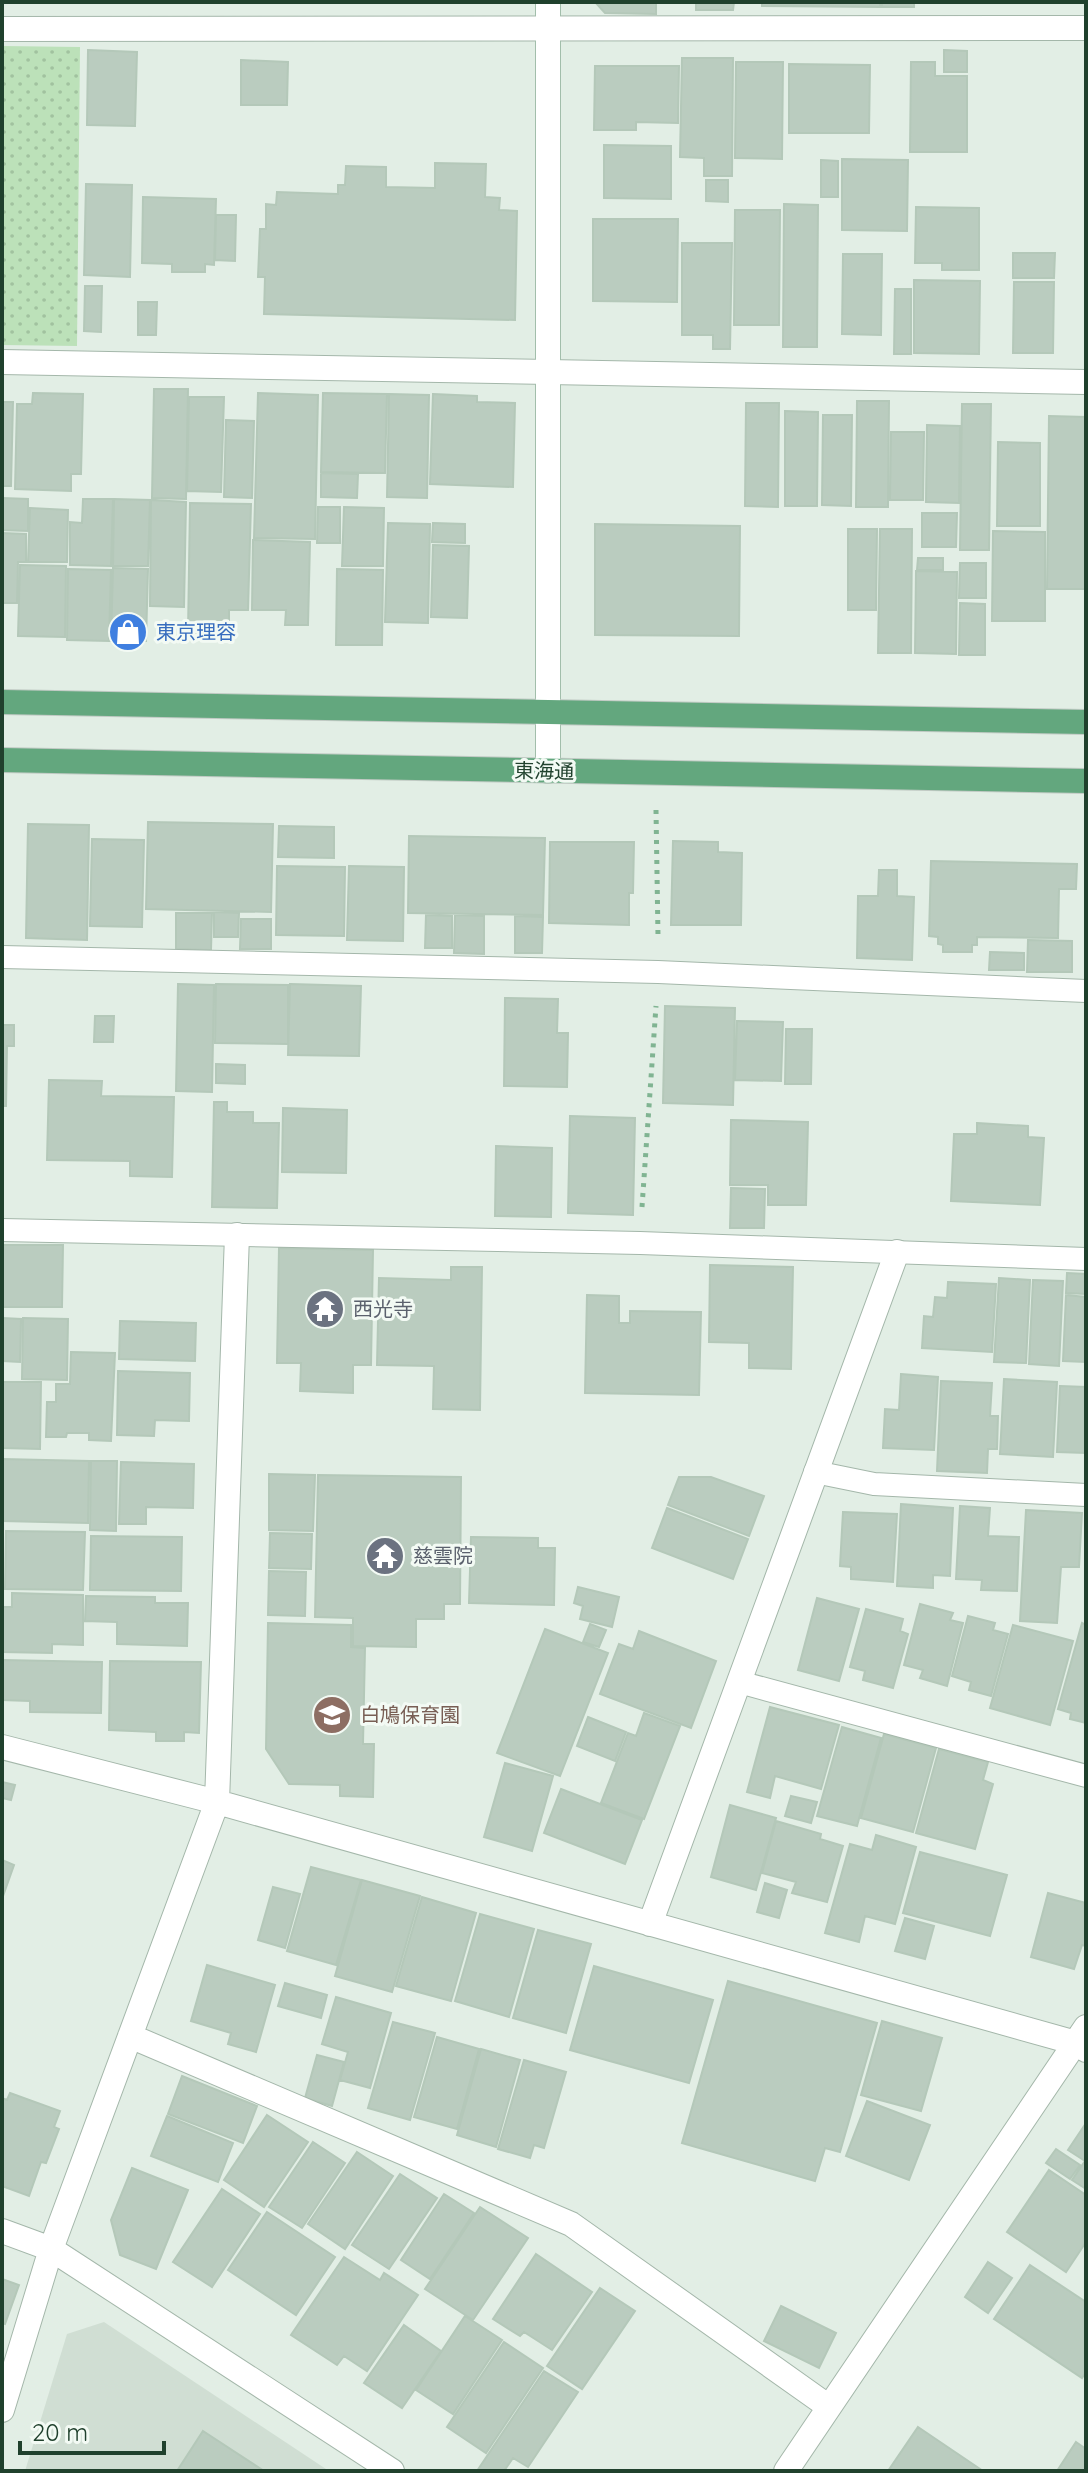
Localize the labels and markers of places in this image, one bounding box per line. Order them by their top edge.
shop icon: 東京理容 [107,611,149,653]
place label: 東京理容 [156,619,236,644]
temple icon: 西光寺 [304,1288,346,1330]
place label: 西光寺 [353,1296,413,1321]
temple icon: 慈雲院 [364,1535,406,1577]
place label: 慈雲院 [413,1543,473,1568]
school or university icon: 白鳩保育園 [311,1694,353,1736]
place label: 白鳩保育園 [360,1702,460,1727]

